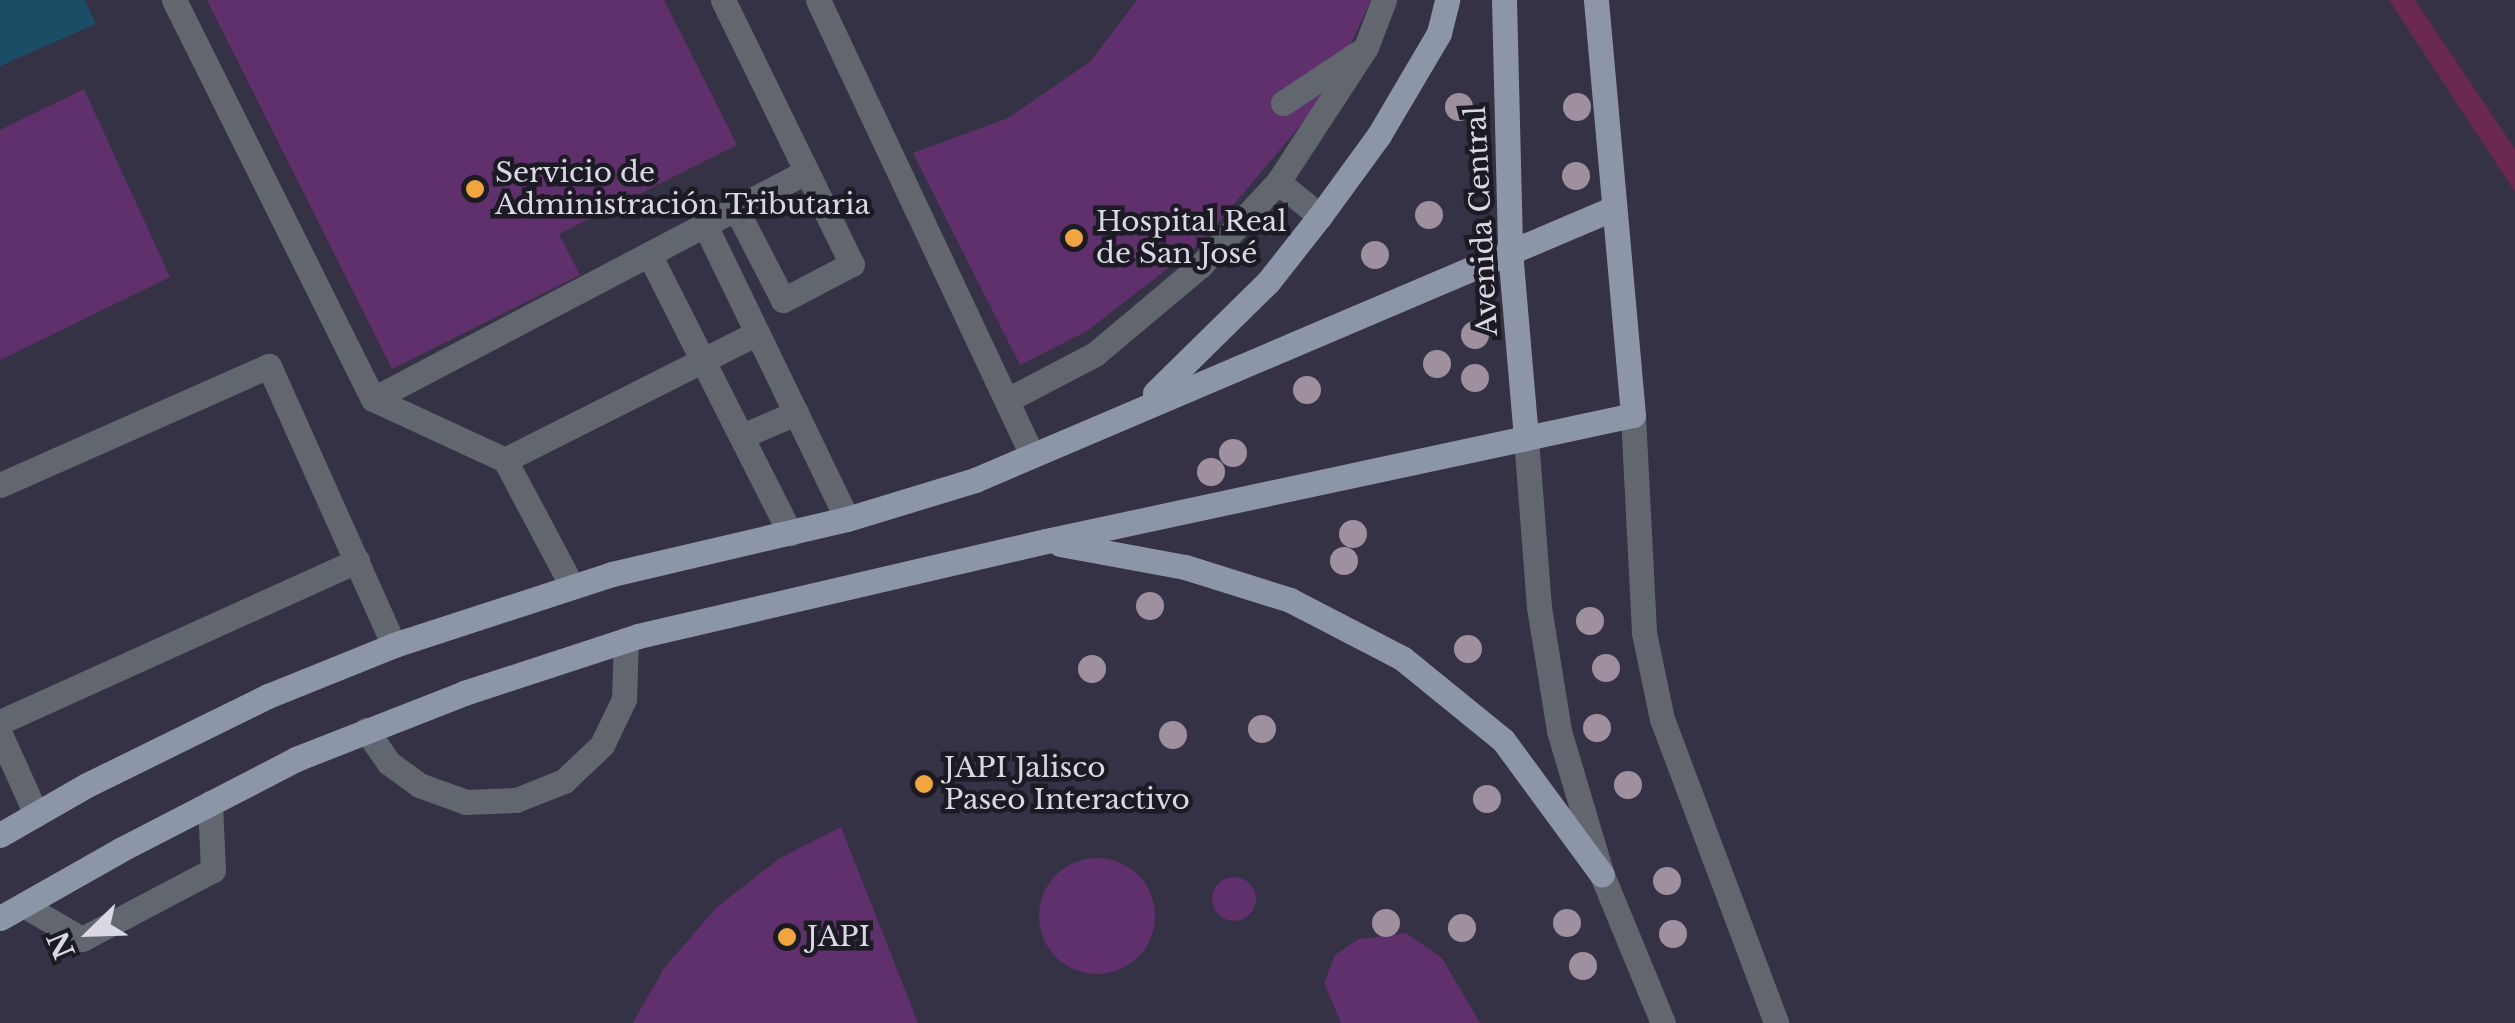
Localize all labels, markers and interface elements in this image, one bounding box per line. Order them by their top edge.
street label: Avenida Central [1459,105,1505,337]
place label: Servicio de Administración Tributaria [495,156,871,222]
marker: Servicio de Administración Tributaria [464,178,486,200]
place label: Hospital Real de San José [1096,205,1286,271]
marker: Hospital Real de San José [1061,225,1087,251]
place label: JAPI Jalisco Paseo Interactivo [944,751,1190,817]
marker: JAPI Jalisco Paseo Interactivo [913,773,935,795]
north arrow [40,883,140,983]
place label: JAPI [807,920,870,954]
text: N [41,926,83,964]
marker: JAPI [776,926,798,948]

